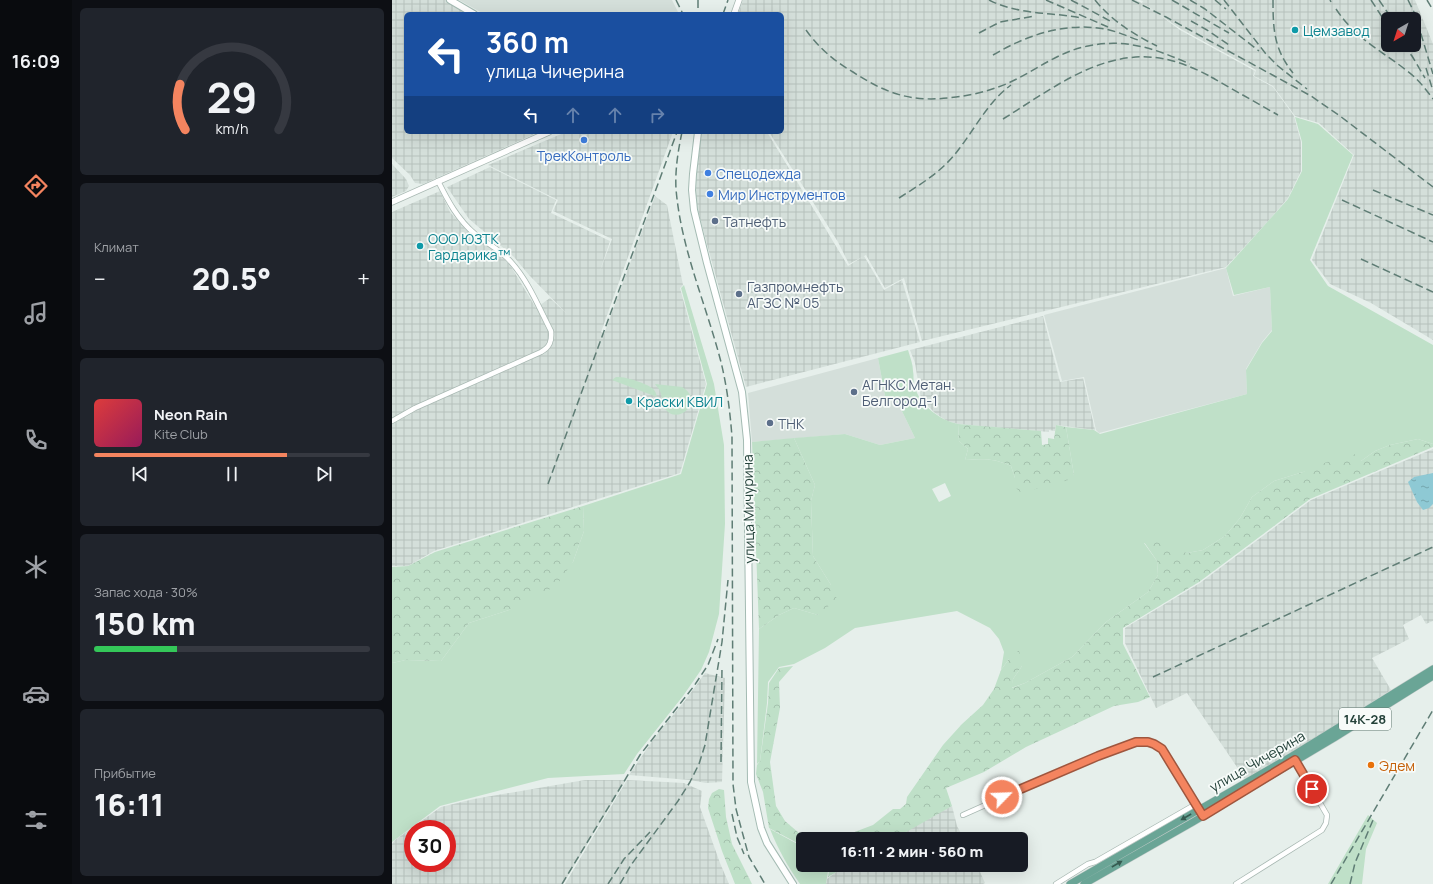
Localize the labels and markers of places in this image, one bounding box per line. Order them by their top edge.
place label: Цемзавод [1303,21,1370,40]
marker: Цемзавод [1290,25,1300,35]
marker: ТрекКонтроль [579,135,589,145]
place label: ТрекКонтроль [537,146,631,165]
place label: Спецодежда [716,164,801,183]
marker: Спецодежда [703,168,713,178]
place label: Мир Инструментов [718,185,846,204]
marker: Мир Инструментов [705,189,715,199]
place label: Татнефть [723,212,786,231]
marker: Татнефть [710,216,720,226]
place label: ООО ЮЗТК Гардарика™ [428,229,510,264]
marker: ООО ЮЗТК Гардарика™ [415,241,425,251]
place label: Газпромнефть АГЗС № 05 [747,277,843,312]
marker: Газпромнефть АГЗС № 05 [734,289,744,299]
place label: АГНКС Метан. Белгород-1 [862,375,955,410]
marker: АГНКС Метан. Белгород-1 [849,387,859,397]
place label: Краски КВИЛ [637,392,723,411]
marker: Краски КВИЛ [624,396,634,406]
place label: ТНК [778,414,805,433]
marker: ТНК [765,418,775,428]
place label: Эдем [1379,756,1415,775]
marker: Эдем [1366,760,1376,770]
pin [1295,772,1329,806]

